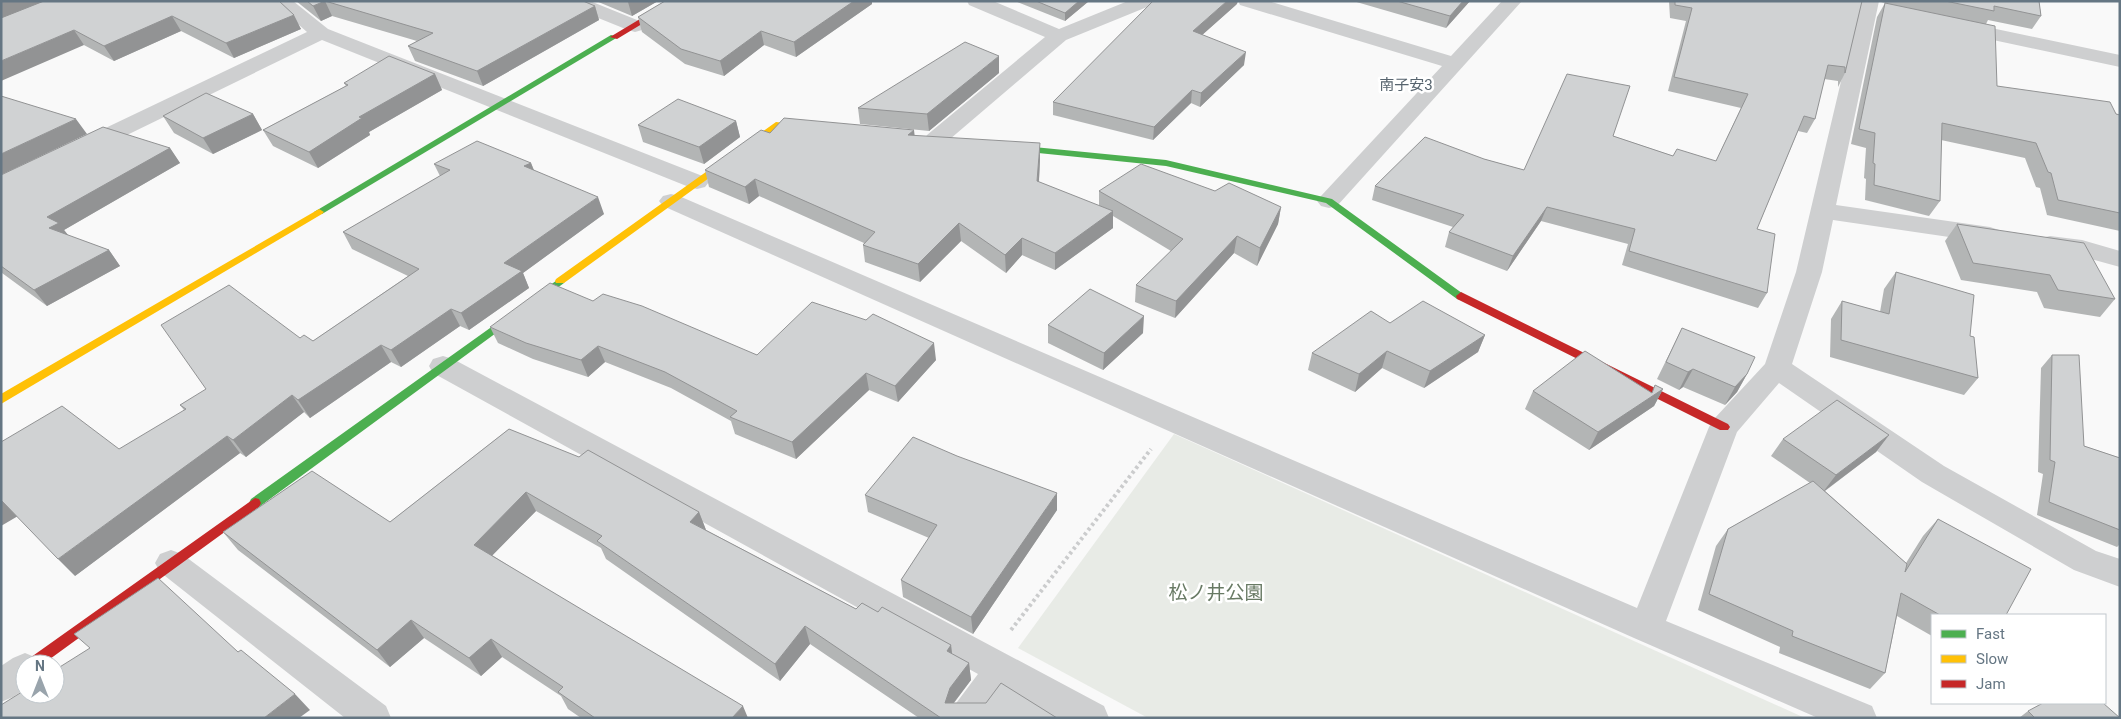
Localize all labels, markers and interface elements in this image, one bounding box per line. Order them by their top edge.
district label: 南子安3 [1379,76,1433,94]
park label: 松ノ井公園 [1168,581,1264,604]
legend [1931,614,2106,704]
text: Fast [1976,625,2005,643]
text: Slow [1976,650,2008,668]
north arrow [15,654,65,704]
text: N [35,658,45,674]
text: Jam [1976,675,2006,693]

